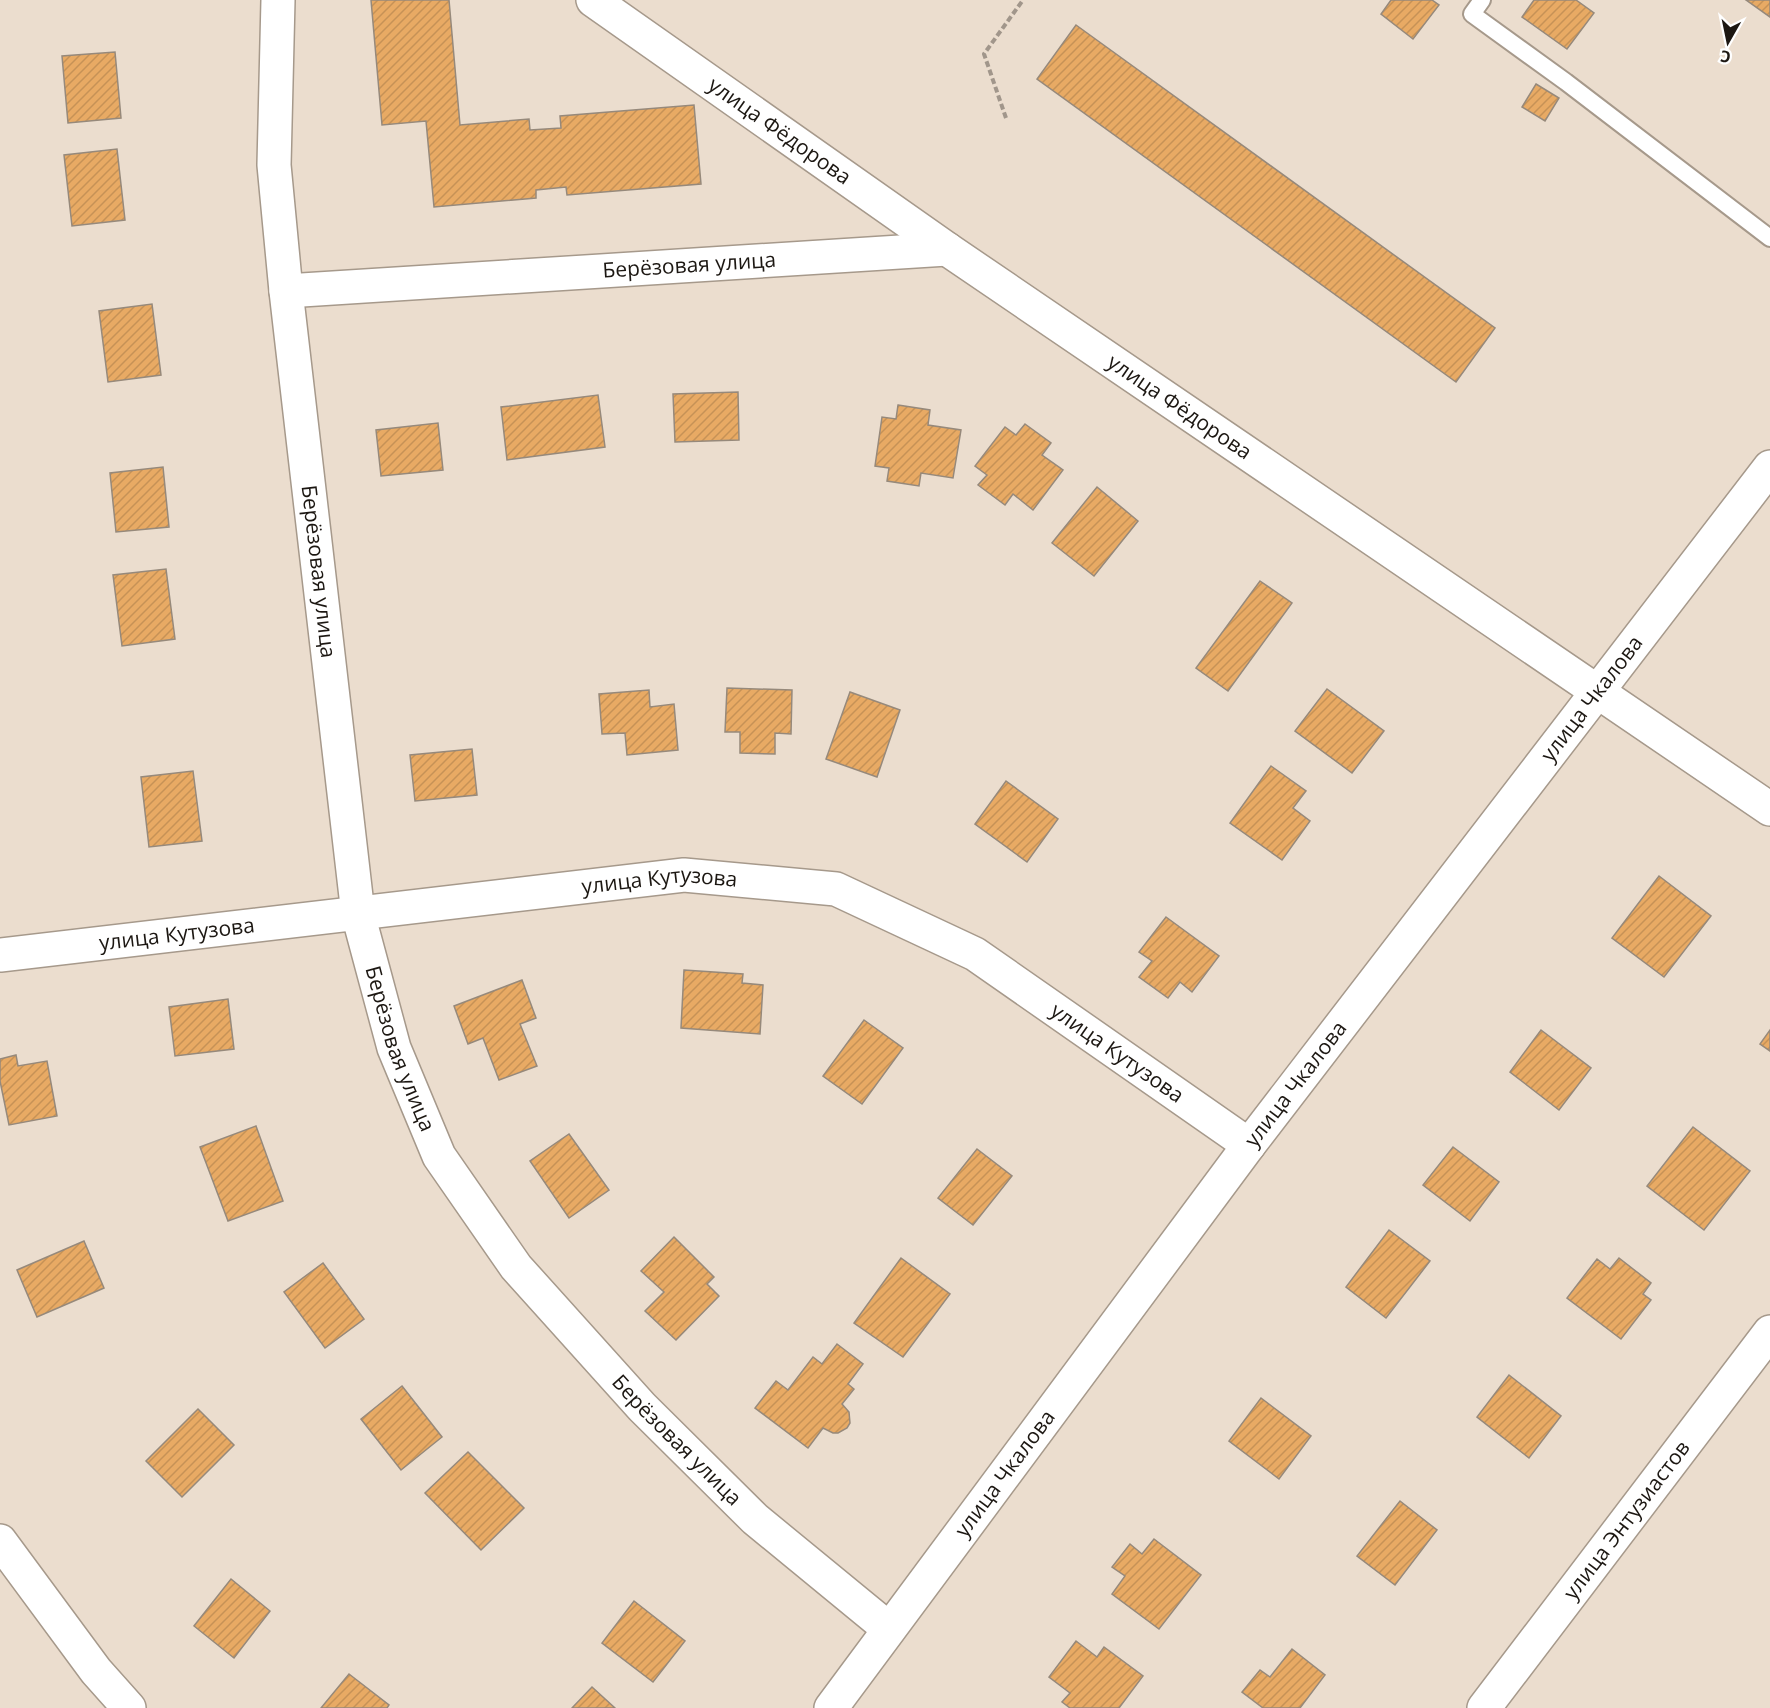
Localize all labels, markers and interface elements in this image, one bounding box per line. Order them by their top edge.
north arrow [1698,12,1758,72]
text: С [1719,45,1732,68]
street label: улица Фёдорова [703,70,857,190]
street label: Берёзовая улица [602,245,777,284]
street label: улица Фёдорова [1102,347,1258,465]
street label: Берёзовая улица [296,484,343,659]
street label: улица Чкалова [1534,629,1648,767]
street label: улица Кутузова [580,860,739,900]
street label: улица Кутузова [97,910,256,956]
street label: Берёзовая улица [360,963,442,1135]
street label: улица Кутузова [1045,996,1190,1108]
street label: улица Чкалова [1238,1015,1352,1152]
street label: Берёзовая улица [606,1368,748,1511]
street label: улица Чкалова [948,1404,1061,1542]
street label: улица Энтузиастов [1557,1434,1696,1605]

